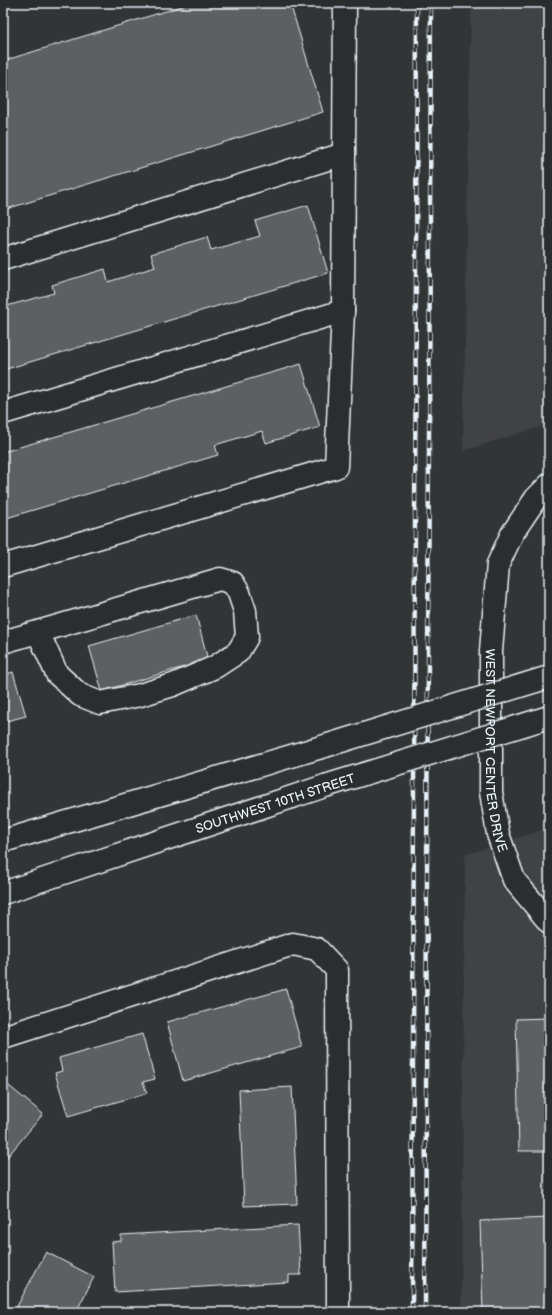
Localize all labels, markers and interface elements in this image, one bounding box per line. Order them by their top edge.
street label: WEST NEWPORT CENTER DRIVE [482,649,511,855]
street label: SOUTHWEST 10TH STREET [193,770,357,837]

